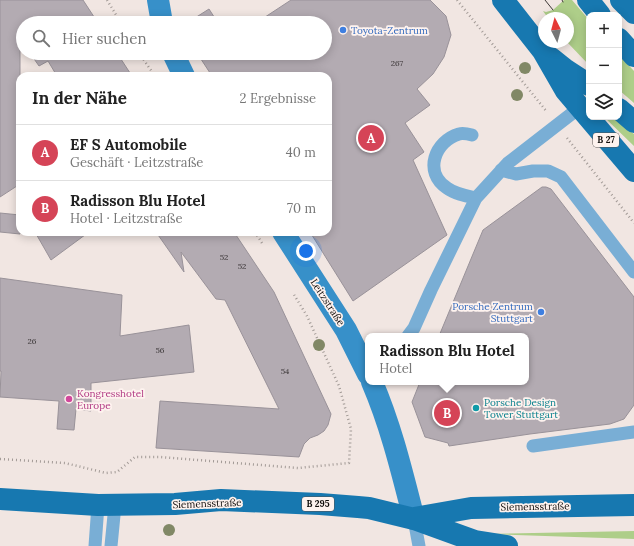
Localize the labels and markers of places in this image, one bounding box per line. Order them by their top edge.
place label: Toyota-Zentrum [351,24,428,37]
marker: Toyota-Zentrum [338,25,348,35]
pin: A [358,123,384,153]
place label: Porsche Zentrum Stuttgart [452,300,533,325]
marker: Porsche Zentrum Stuttgart [536,307,546,317]
place label: Kongresshotel Europe [77,387,144,412]
marker: Kongresshotel Europe [64,394,74,404]
place label: Porsche Design Tower Stuttgart [484,396,558,421]
pin: B [434,398,460,428]
marker: Porsche Design Tower Stuttgart [471,403,481,413]

